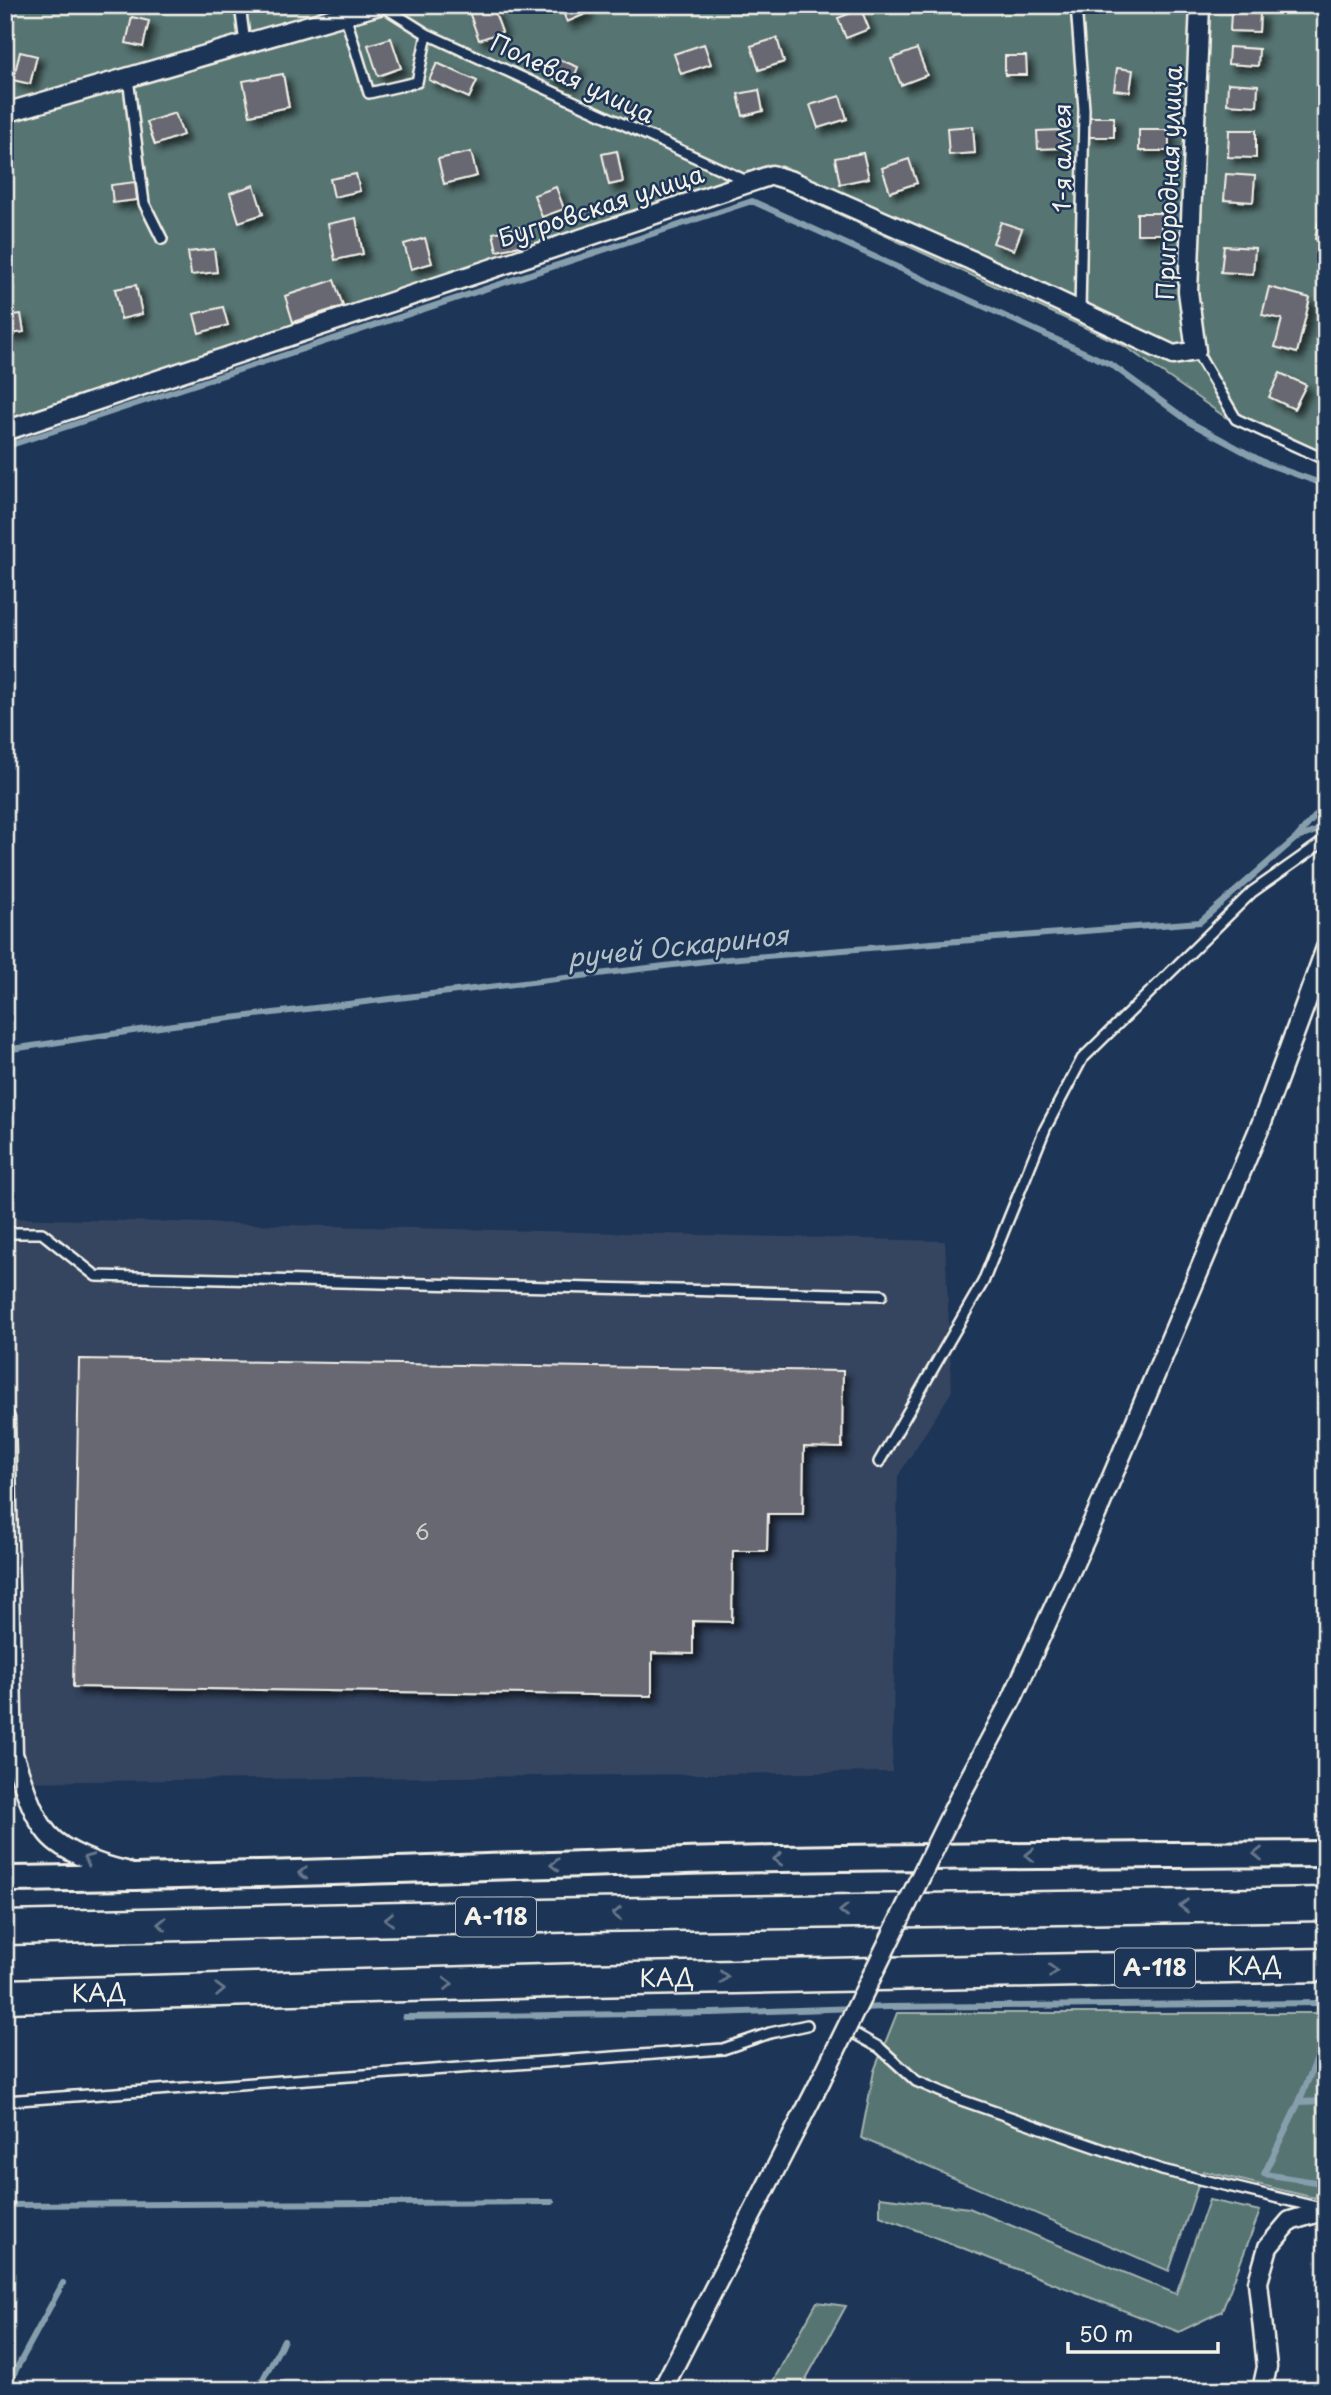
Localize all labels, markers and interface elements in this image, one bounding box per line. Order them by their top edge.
street label: Полевая улица [485,23,661,131]
street label: Пригородная улица [1146,65,1190,301]
street label: 1-я аллея [1043,103,1079,213]
street label: Бугровская улица [493,155,708,255]
water label: ручей Оскариноя [565,914,792,977]
house number: 6 [415,1515,429,1547]
one-way arrow [1252,1846,1262,1862]
one-way arrow [1024,1847,1035,1863]
one-way arrow [772,1851,783,1867]
one-way arrow [82,1853,95,1867]
one-way arrow [549,1858,560,1873]
one-way arrow [297,1865,308,1881]
road number: А-118 [456,1898,536,1936]
one-way arrow [1178,1898,1189,1914]
one-way arrow [838,1904,849,1919]
one-way arrow [611,1906,622,1922]
one-way arrow [384,1911,394,1927]
one-way arrow [156,1916,167,1932]
street label: КАД [1227,1946,1282,1983]
road number: А-118 [1115,1949,1195,1988]
street label: КАД [639,1958,695,1995]
one-way arrow [1047,1963,1058,1978]
one-way arrow [719,1970,730,1985]
street label: КАД [71,1973,127,2010]
one-way arrow [443,1976,454,1992]
one-way arrow [215,1983,226,1998]
scale bar [1068,2311,1219,2355]
text: 50 m [1079,2317,1133,2349]

